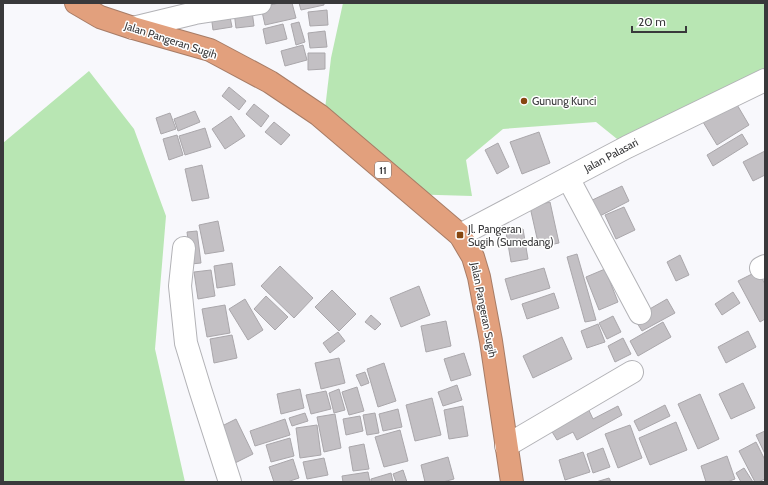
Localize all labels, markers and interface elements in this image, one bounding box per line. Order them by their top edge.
scale bar [632,8,686,34]
text: 20 m [638,14,666,29]
street label: Jalan Pangeran Sugih [122,18,219,62]
place label: Gunung Kunci [532,94,596,108]
marker: Gunung Kunci [519,96,529,106]
street label: Jalan Palasari [581,135,641,176]
road number: 11 [375,162,391,178]
place label: Jl. Pangeran Sugih (Sumedang) [467,222,554,249]
marker: Jl. Pangeran Sugih (Sumedang) [455,230,465,240]
street label: Jalan Pangeran Sugih [468,260,500,359]

